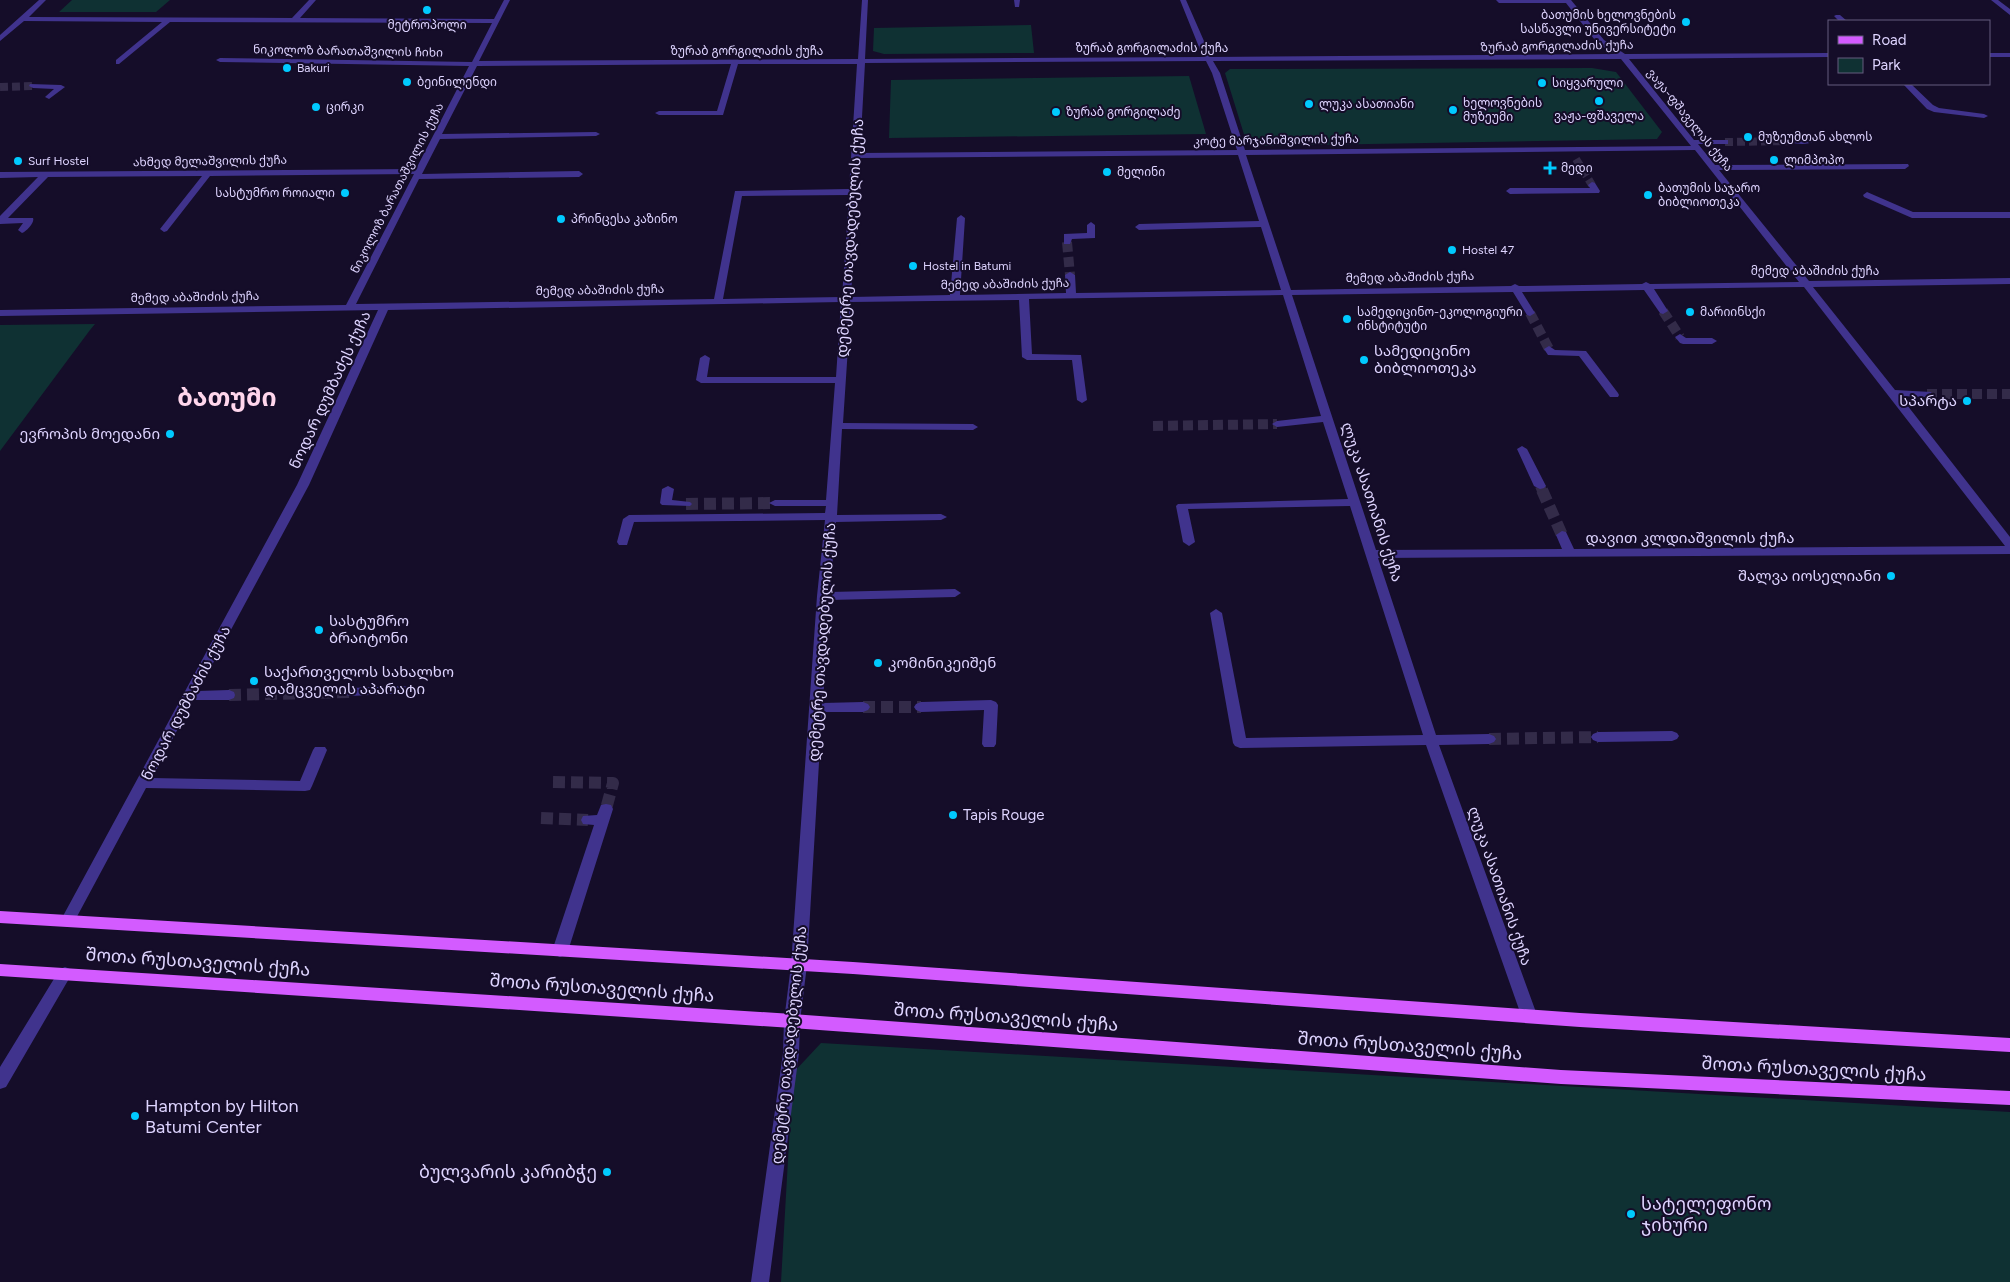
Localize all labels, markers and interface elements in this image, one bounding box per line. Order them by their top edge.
marker: მეტროპოლი [421,4,433,16]
place label: ბათუმის ხელოვნების სასწავლი უნივერსიტეტი [1520,8,1676,37]
marker: ბათუმის ხელოვნების სასწავლი უნივერსიტეტი [1680,16,1692,28]
place label: მეტროპოლი [387,18,467,33]
legend [1828,20,1990,85]
text: Road [1872,31,1907,49]
street label: ზურაბ გორგილაძის ქუჩა [1480,38,1634,55]
street label: ზურაბ გორგილაძის ქუჩა [1076,41,1228,56]
street label: ნიკოლოზ ბარათაშვილის ჩიხი [253,42,443,61]
street label: ზურაბ გორგილაძის ქუჩა [671,44,823,59]
text: Park [1872,56,1901,74]
place label: Bakuri [297,61,330,75]
marker: Bakuri [281,62,293,74]
street label: ვაჟა-ფშაველას ქუჩა [1643,66,1736,175]
place label: ბეინილენდი [417,75,497,90]
marker: ბეინილენდი [401,76,413,88]
place label: სიყვარული [1552,76,1623,91]
marker: სიყვარული [1536,77,1548,89]
marker: ვაჟა-ფშაველა [1593,95,1605,107]
place label: ხელოვნების მუზეუმი [1463,96,1542,124]
place label: ლუკა ასათიანი [1319,97,1414,112]
marker: ლუკა ასათიანი [1303,98,1315,110]
place label: ცირკი [326,100,364,114]
street label: ნიკოლოზ ბარათაშვილის ქუჩა [348,100,447,276]
marker: ცირკი [310,101,322,113]
marker: ხელოვნების მუზეუმი [1447,104,1459,116]
place label: ზურაბ გორგილაძე [1066,105,1181,120]
marker: ზურაბ გორგილაძე [1050,106,1062,118]
place label: ვაჟა-ფშაველა [1554,109,1644,124]
street label: დემეტრე თავდადებულის ქუჩა [833,118,867,358]
place label: მუზეუმთან ახლოს [1758,130,1872,145]
marker: მუზეუმთან ახლოს [1742,131,1754,143]
street label: კოტე მარჯანიშვილის ქუჩა [1193,132,1359,149]
street label: ახმედ მელაშვილის ქუჩა [133,153,287,170]
place label: ლიმპოპო [1784,153,1844,168]
place label: Surf Hostel [28,154,89,168]
marker: ლიმპოპო [1768,154,1780,166]
marker: Surf Hostel [12,155,24,167]
marker: მედი [1543,161,1557,175]
place label: მედი [1561,161,1593,176]
place label: მელინი [1117,165,1165,180]
marker: მელინი [1101,166,1113,178]
place label: ბათუმის საჯარო ბიბლიოთეკა [1658,181,1760,210]
place label: სასტუმრო როიალი [215,186,335,201]
marker: სასტუმრო როიალი [339,187,351,199]
marker: ბათუმის საჯარო ბიბლიოთეკა [1642,189,1654,201]
place label: პრინცესა კაზინო [571,212,678,226]
marker: პრინცესა კაზინო [555,213,567,225]
place label: Hostel 47 [1462,243,1515,257]
marker: Hostel 47 [1446,244,1458,256]
place label: Hostel in Batumi [923,259,1011,273]
marker: Hostel in Batumi [907,260,919,272]
street label: მემედ აბაშიძის ქუჩა [1751,264,1879,279]
street label: მემედ აბაშიძის ქუჩა [1346,269,1474,286]
street label: მემედ აბაშიძის ქუჩა [941,276,1069,293]
street label: მემედ აბაშიძის ქუჩა [536,282,664,299]
street label: მემედ აბაშიძის ქუჩა [131,289,259,306]
place label: სამედიცინო-ეკოლოგიური ინსტიტუტი [1357,305,1523,333]
place label: მარიინსქი [1700,305,1766,319]
marker: მარიინსქი [1684,306,1696,318]
street label: ნოდარ დუმბაძეს ქუჩა [285,308,375,472]
marker: სამედიცინო-ეკოლოგიური ინსტიტუტი [1341,313,1353,325]
place label: სამედიცინო ბიბლიოთეკა [1374,342,1476,377]
marker: სამედიცინო ბიბლიოთეკა [1358,354,1370,366]
district label: ბათუმი [177,382,277,412]
place label: სპარტა [1899,392,1957,410]
marker: სპარტა [1961,395,1973,407]
street label: ლუკა ასათიანის ქუჩა [1338,420,1406,584]
place label: ევროპის მოედანი [20,425,160,443]
marker: ევროპის მოედანი [164,428,176,440]
street label: დემეტრე თავდადებულის ქუჩა [805,522,839,762]
street label: დავით კლდიაშვილის ქუჩა [1586,529,1794,547]
place label: შალვა იოსელიანი [1738,567,1881,585]
marker: შალვა იოსელიანი [1885,570,1897,582]
place label: სასტუმრო ბრაიტონი [329,612,409,647]
street label: ნოდარ დუმბაძის ქუჩა [138,623,234,783]
marker: სასტუმრო ბრაიტონი [313,624,325,636]
place label: კომინიკეიშენ [888,654,996,672]
marker: კომინიკეიშენ [872,657,884,669]
place label: საქართველოს სახალხო დამცველის აპარატი [264,663,454,698]
marker: საქართველოს სახალხო დამცველის აპარატი [248,675,260,687]
street label: ლუკა ასათიანის ქუჩა [1464,804,1536,968]
place label: Tapis Rouge [963,806,1045,824]
marker: Tapis Rouge [947,809,959,821]
street label: დემეტრე თავდადებულის ქუჩა [768,925,810,1165]
street label: შოთა რუსთაველის ქუჩა [85,943,311,981]
street label: შოთა რუსთაველის ქუჩა [489,969,715,1007]
street label: შოთა რუსთაველის ქუჩა [893,998,1119,1036]
street label: შოთა რუსთაველის ქუჩა [1297,1027,1523,1065]
street label: შოთა რუსთაველის ქუჩა [1701,1052,1927,1086]
place label: Hampton by Hilton Batumi Center [145,1095,298,1138]
marker: Hampton by Hilton Batumi Center [129,1110,141,1122]
place label: ბულვარის კარიბჭე [419,1161,597,1183]
marker: ბულვარის კარიბჭე [601,1166,613,1178]
place label: სატელეფონო ჯიხური [1641,1193,1771,1236]
marker: სატელეფონო ჯიხური [1625,1208,1637,1220]

